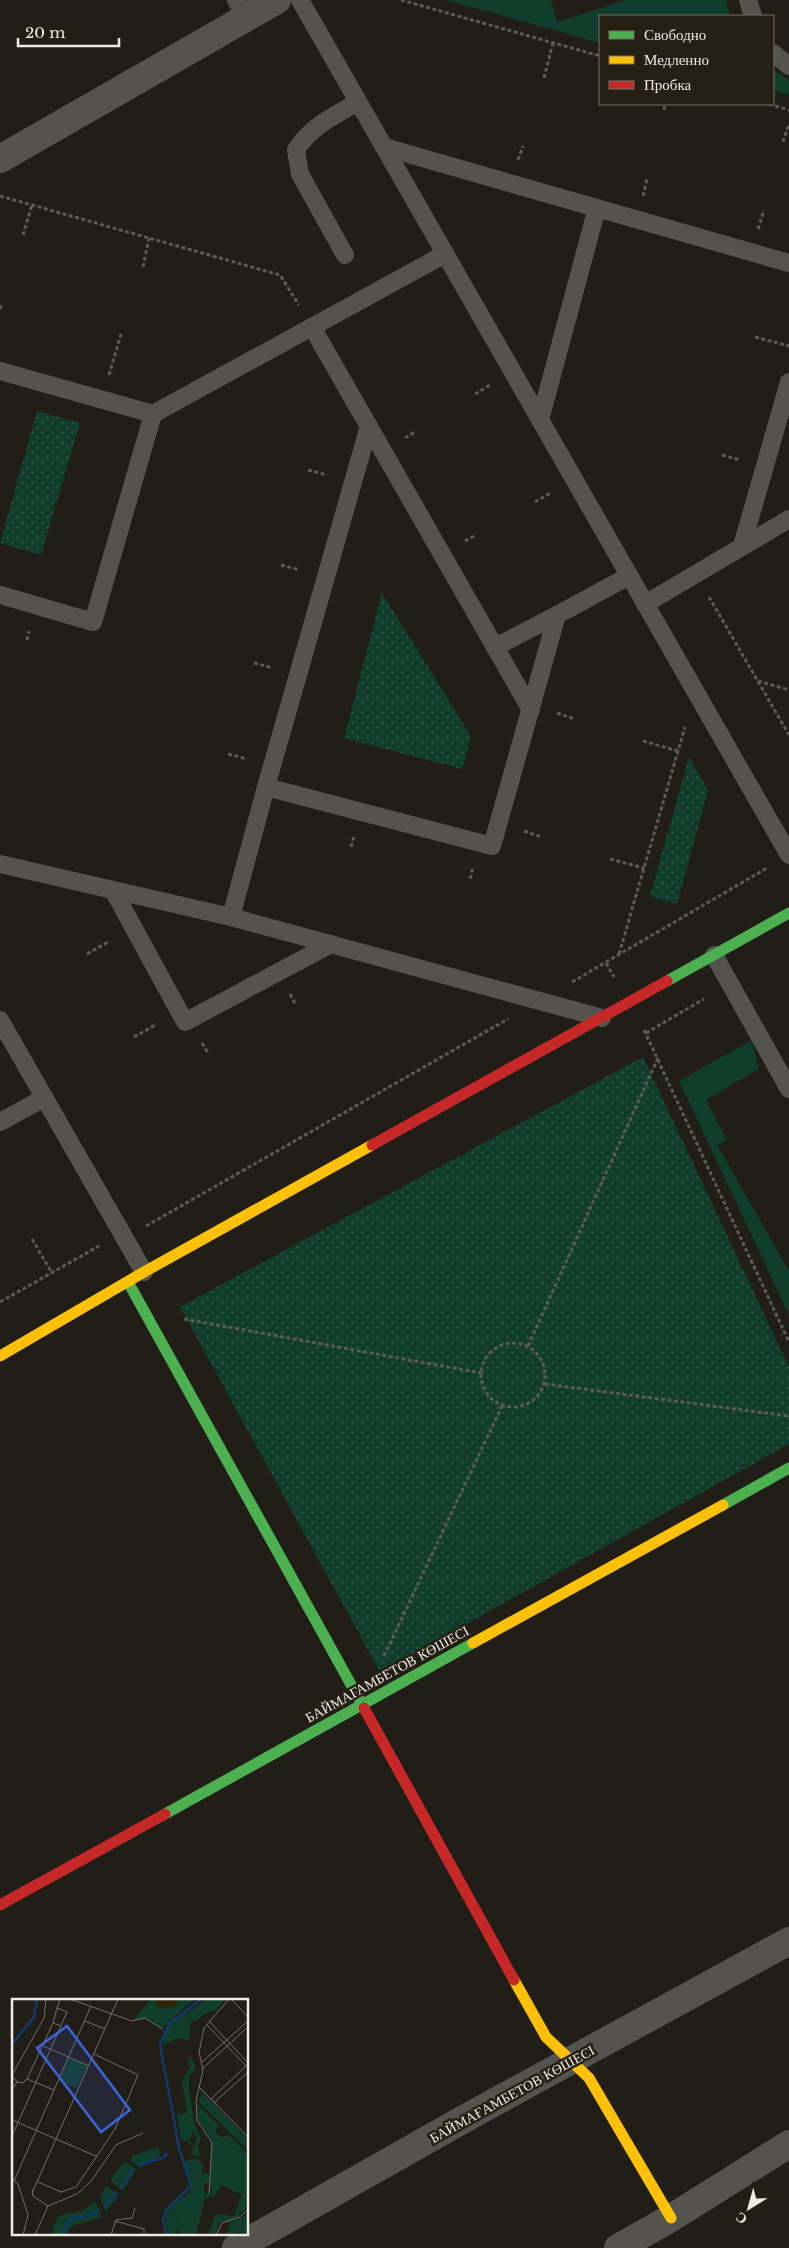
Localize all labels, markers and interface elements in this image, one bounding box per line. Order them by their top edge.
scale bar [18,15,119,47]
legend [599,15,774,105]
text: 20 m [25,23,65,42]
text: Свободно [644,25,706,44]
text: Медленно [644,50,709,69]
text: Пробка [644,75,692,94]
street label: БАЙМАГАМБЕТОВ КӨШЕСІ [302,1621,472,1727]
inset map [12,1999,249,2236]
street label: БАЙМАҒАМБЕТОВ КӨШЕСІ [426,2041,598,2147]
north arrow [724,2183,774,2233]
text: С [732,2208,751,2229]

